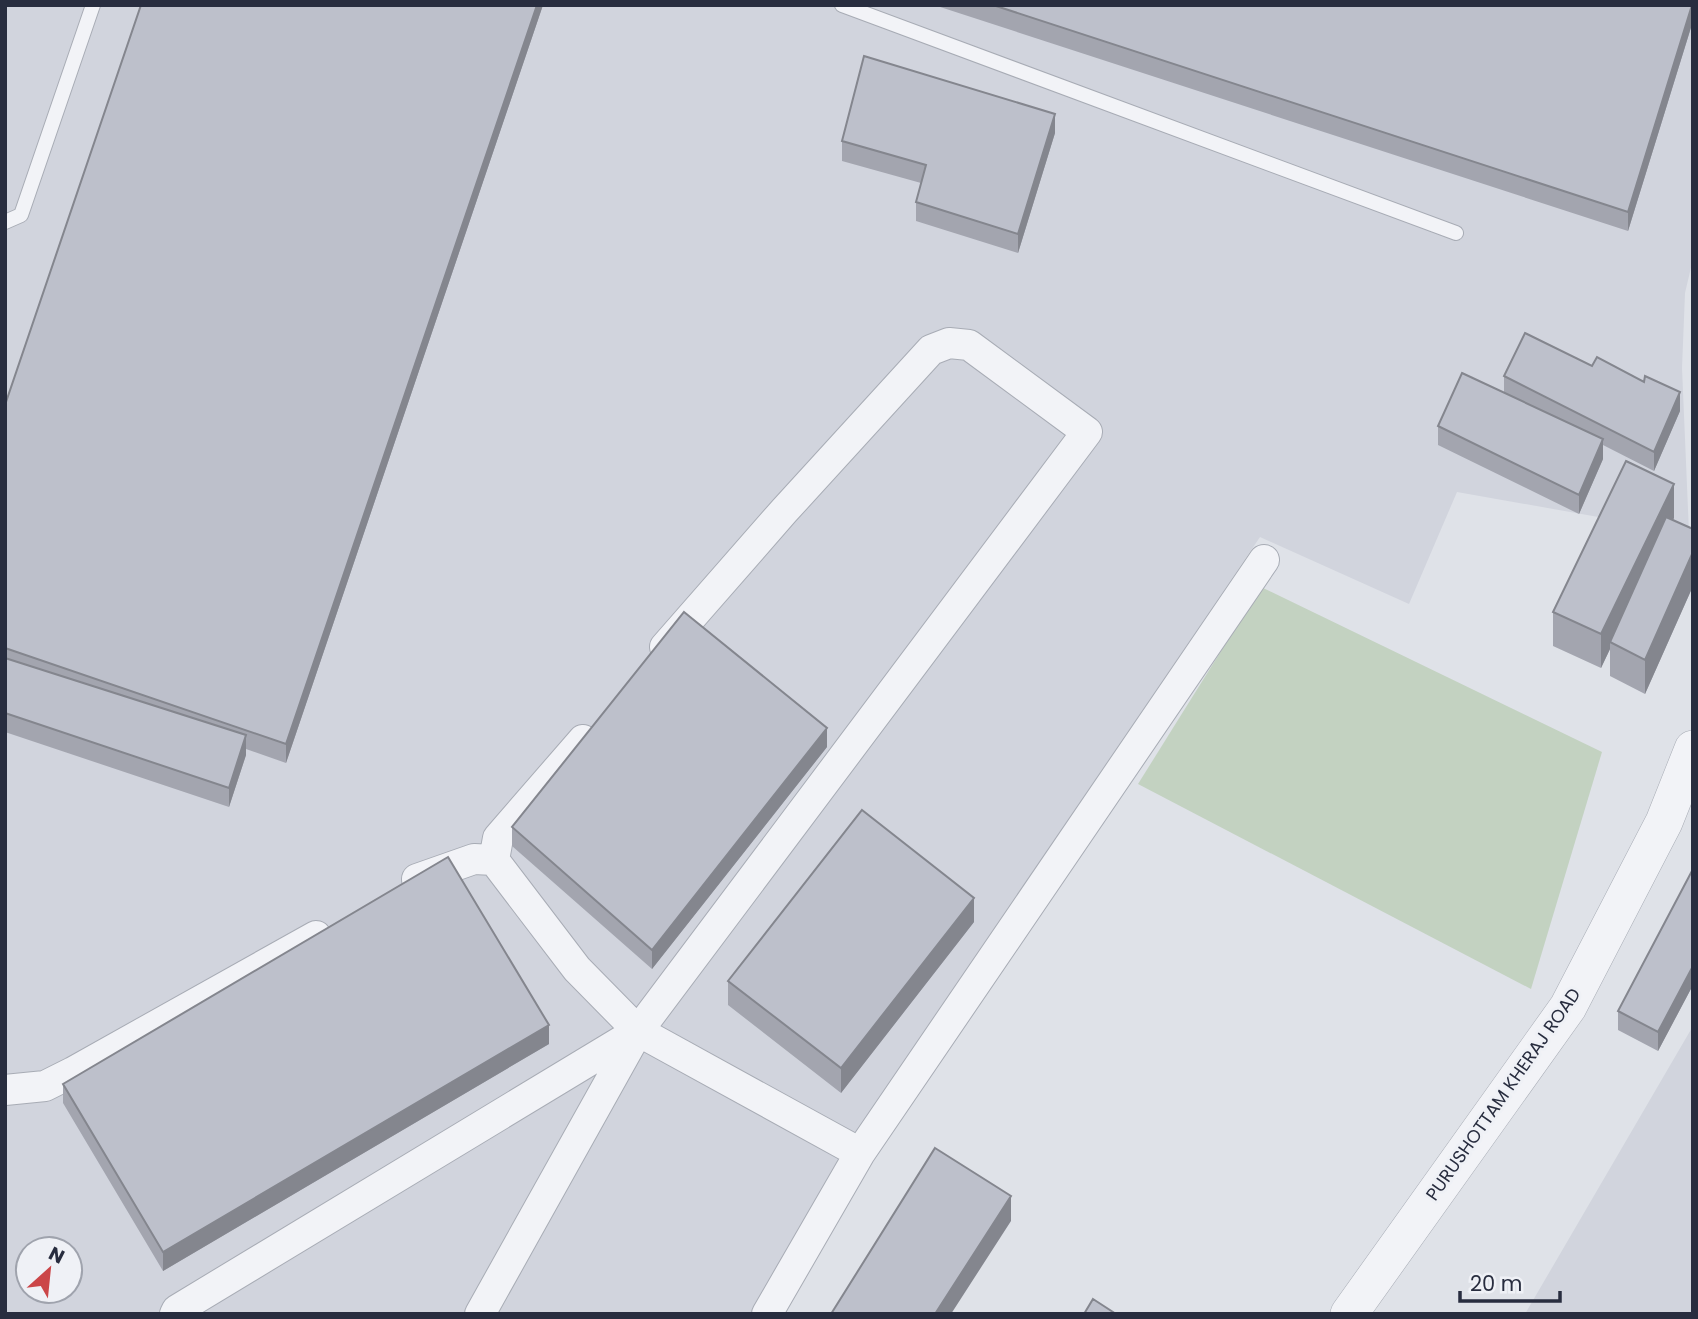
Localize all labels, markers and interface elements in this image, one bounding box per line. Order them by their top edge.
street label: PURUSHOTTAM KHERAJ ROAD [1420,983,1586,1205]
north arrow [14,1235,84,1305]
text: N [44,1240,69,1271]
scale bar [1460,1260,1560,1304]
text: 20 m [1470,1269,1523,1298]

